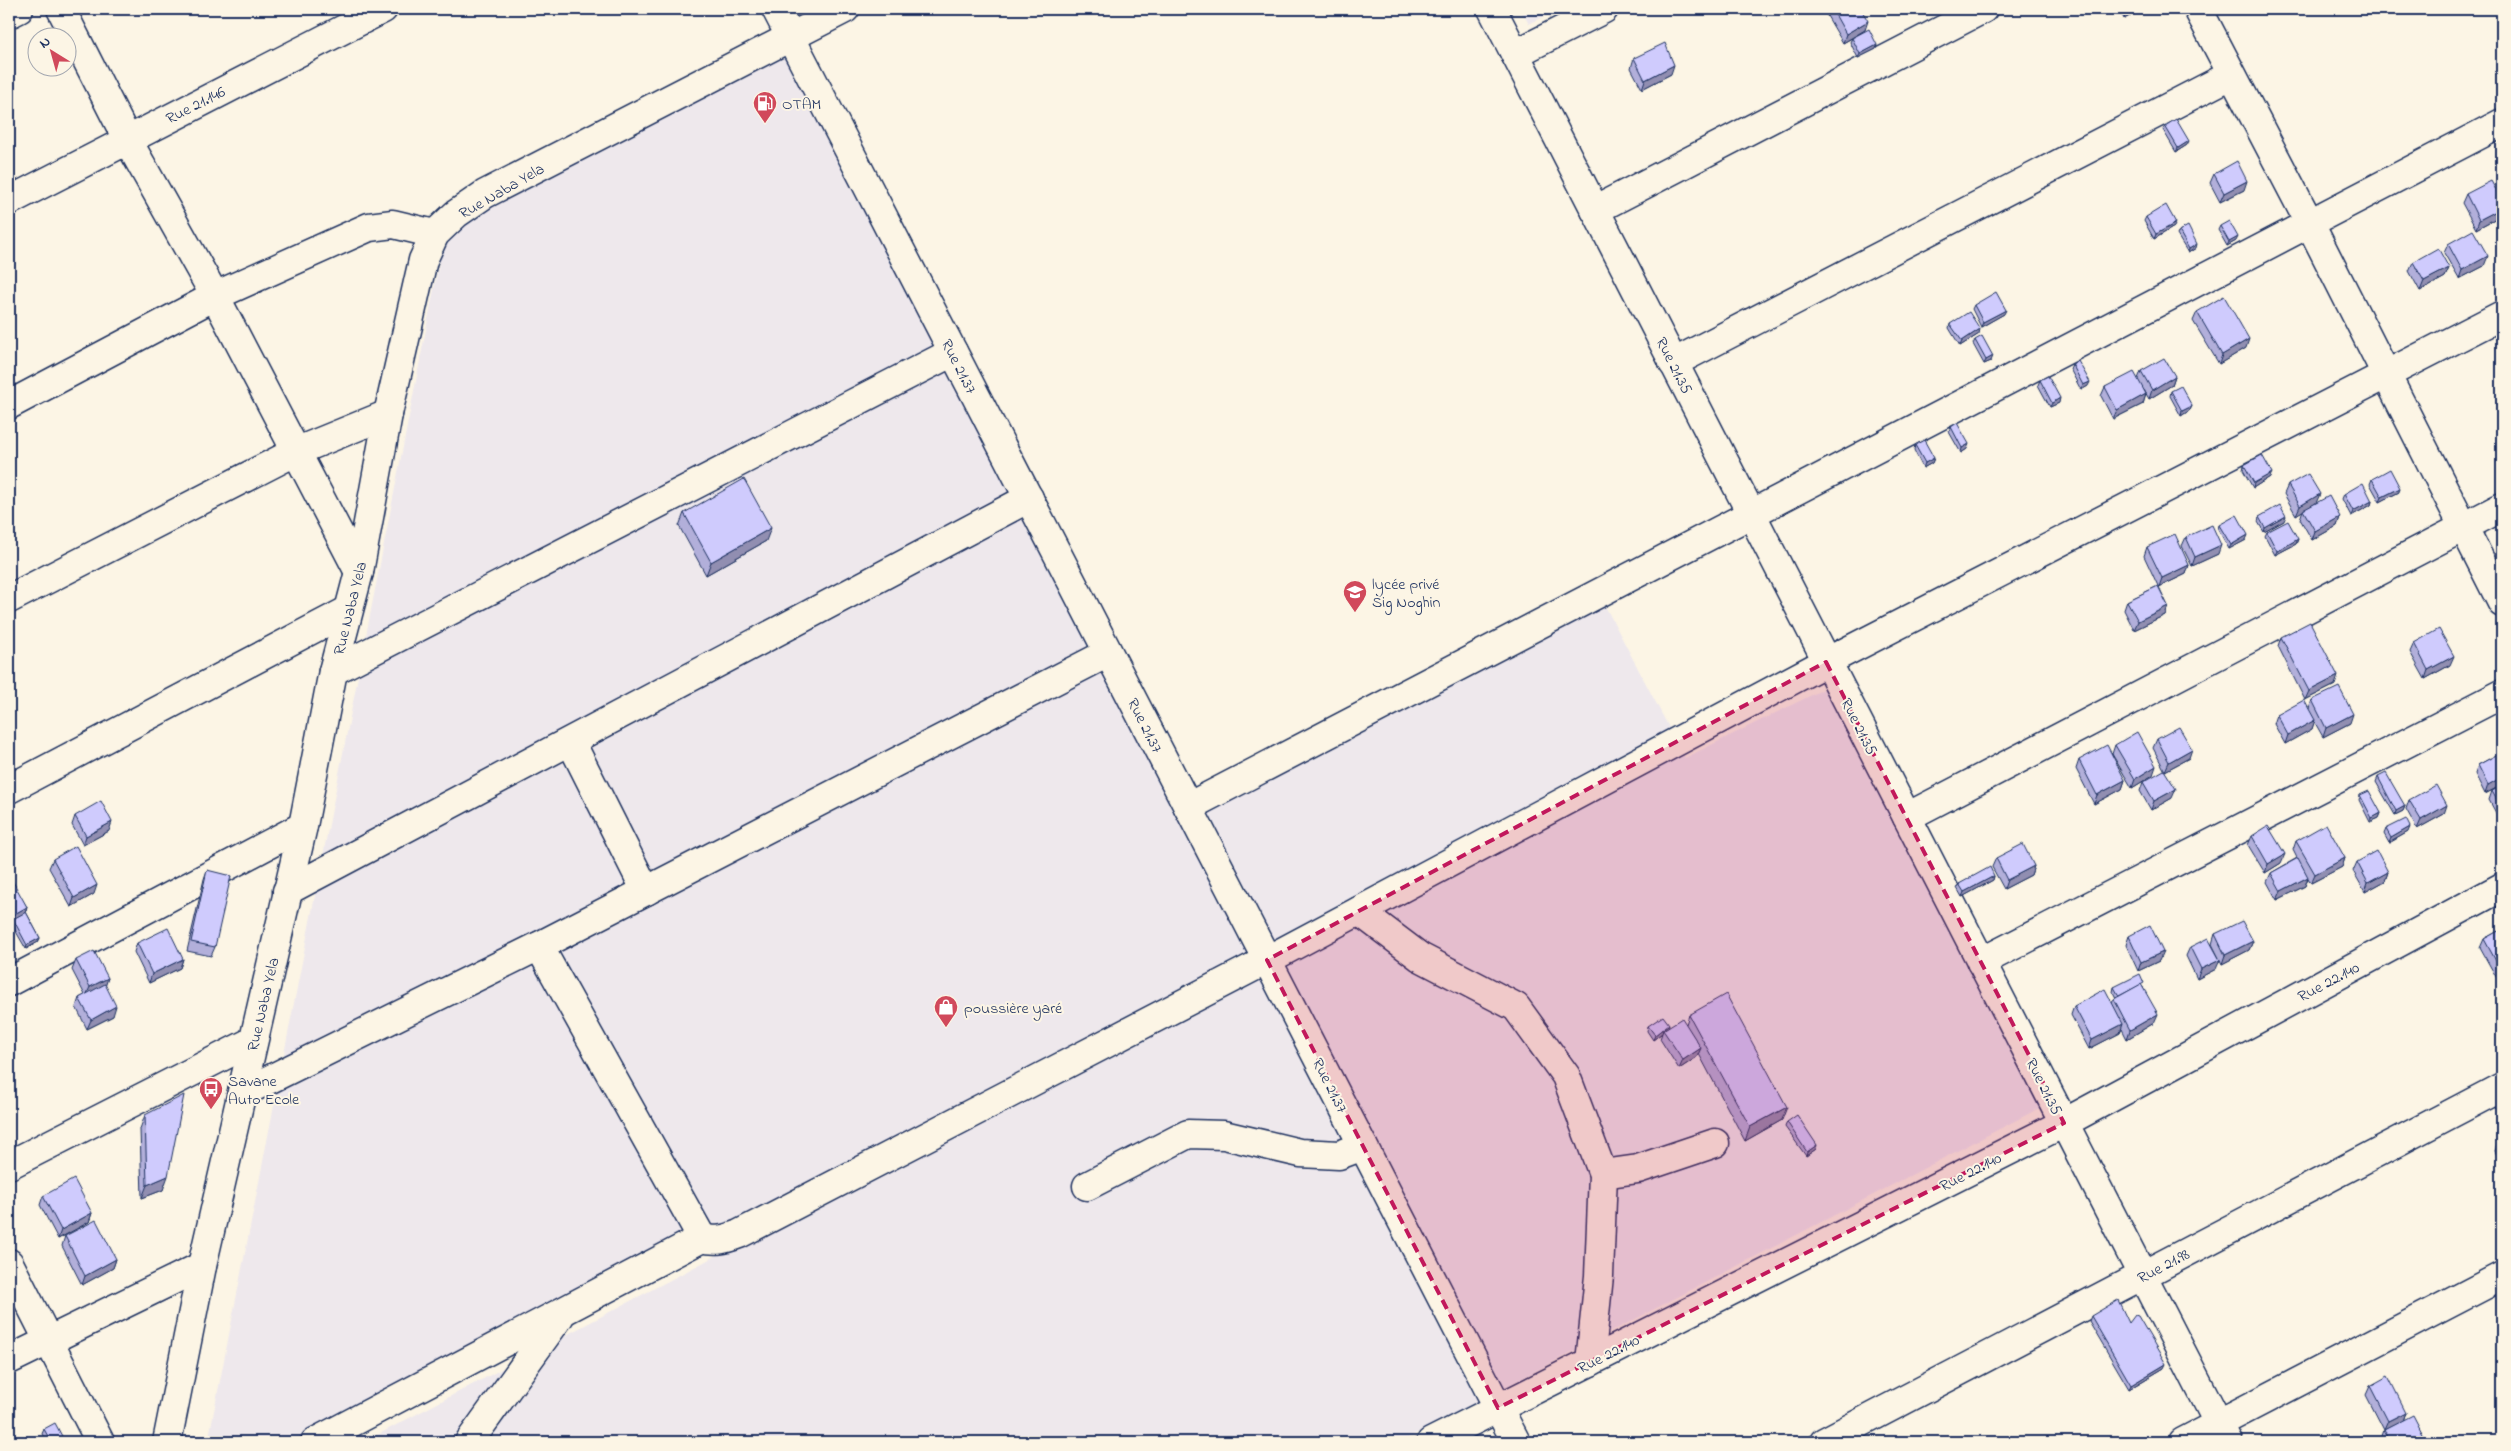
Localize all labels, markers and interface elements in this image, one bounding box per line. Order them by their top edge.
north arrow [28,28,78,78]
text: N [35,32,55,54]
street label: Rue 21.146 [162,81,230,131]
fuel station icon: OTAM [752,90,778,124]
place label: OTAM [782,93,821,117]
street label: Rue Naba Yela [455,157,549,226]
street label: Rue 21.35 [1649,333,1698,399]
street label: Rue 21.37 [934,335,982,399]
street label: Rue Naba Yela [328,559,374,658]
place label: lycée privé Sig Noghin [1372,573,1441,615]
school or university icon: lycée privé Sig Noghin [1342,579,1368,613]
street label: Rue 21.37 [1120,694,1168,758]
street label: Rue 21.35 [1834,694,1883,760]
street label: Rue Naba Yela [242,955,286,1054]
street label: Rue 22.140 [2294,956,2364,1009]
shop icon: poussière yaré [933,994,959,1028]
place label: poussière yaré [964,997,1063,1021]
street label: Rue 21.37 [1305,1054,1353,1118]
street label: Rue 21.35 [2019,1054,2068,1120]
place label: Savane Auto Ecole [228,1070,300,1112]
bus stop icon: Savane Auto Ecole [198,1076,224,1110]
street label: Rue 22.140 [1936,1147,2006,1199]
street label: Rue 21.98 [2133,1243,2194,1291]
street label: Rue 22.140 [1574,1329,1644,1381]

